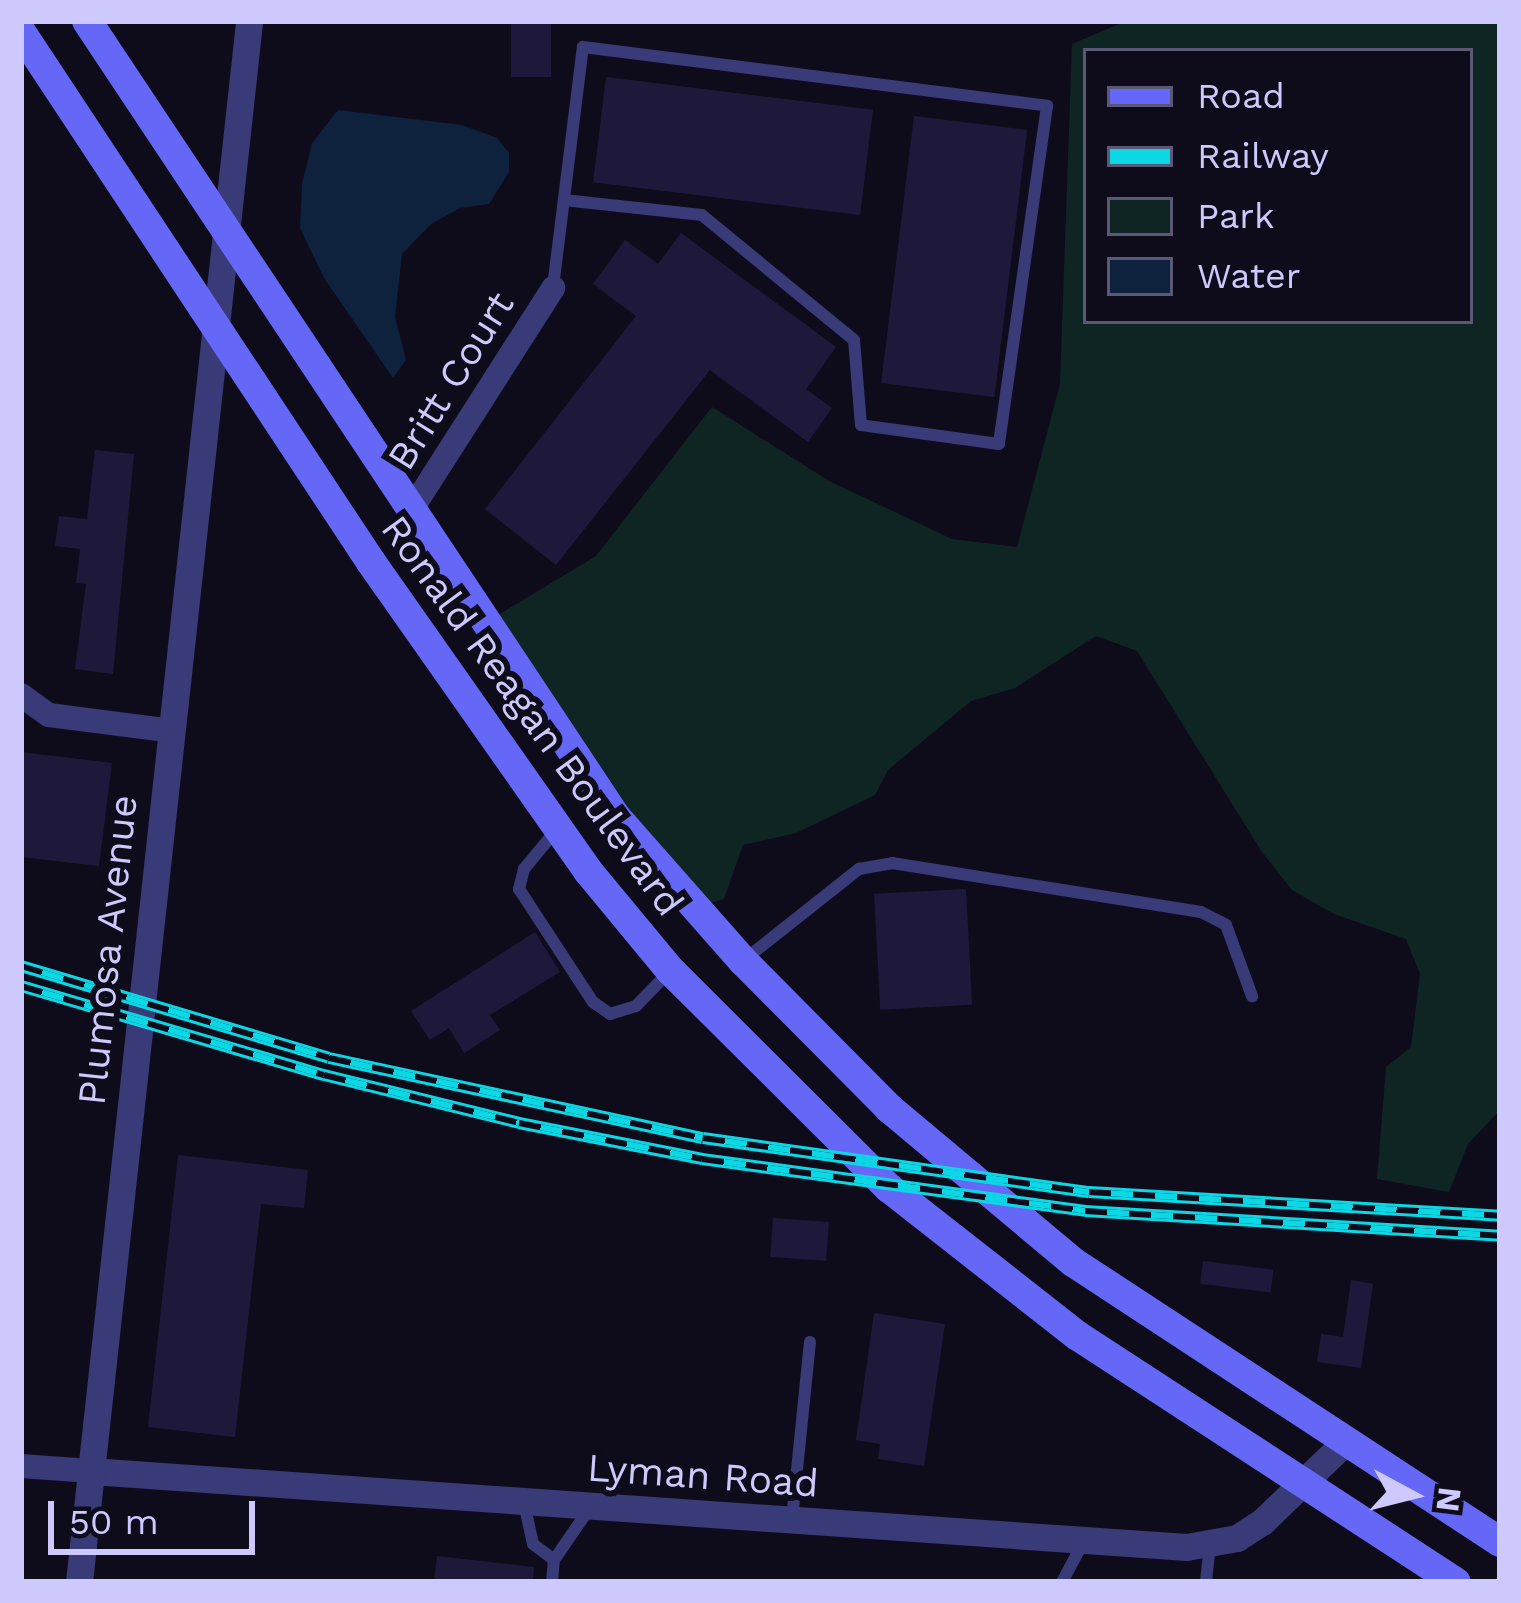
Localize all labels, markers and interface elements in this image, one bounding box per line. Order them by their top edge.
legend [1083,48,1473,324]
text: Road [1197,75,1285,117]
text: Railway [1197,135,1329,177]
text: Park [1197,195,1274,237]
text: Water [1197,255,1300,297]
street label: Britt Court [378,284,524,478]
street label: Ronald Reagan Boulevard [371,507,693,925]
street label: Plumosa Avenue [68,791,148,1109]
north arrow [1353,1435,1473,1555]
street label: Lyman Road [586,1445,820,1507]
scale bar [54,1477,261,1551]
text: N [1428,1485,1470,1514]
text: 50 m [69,1501,159,1543]

